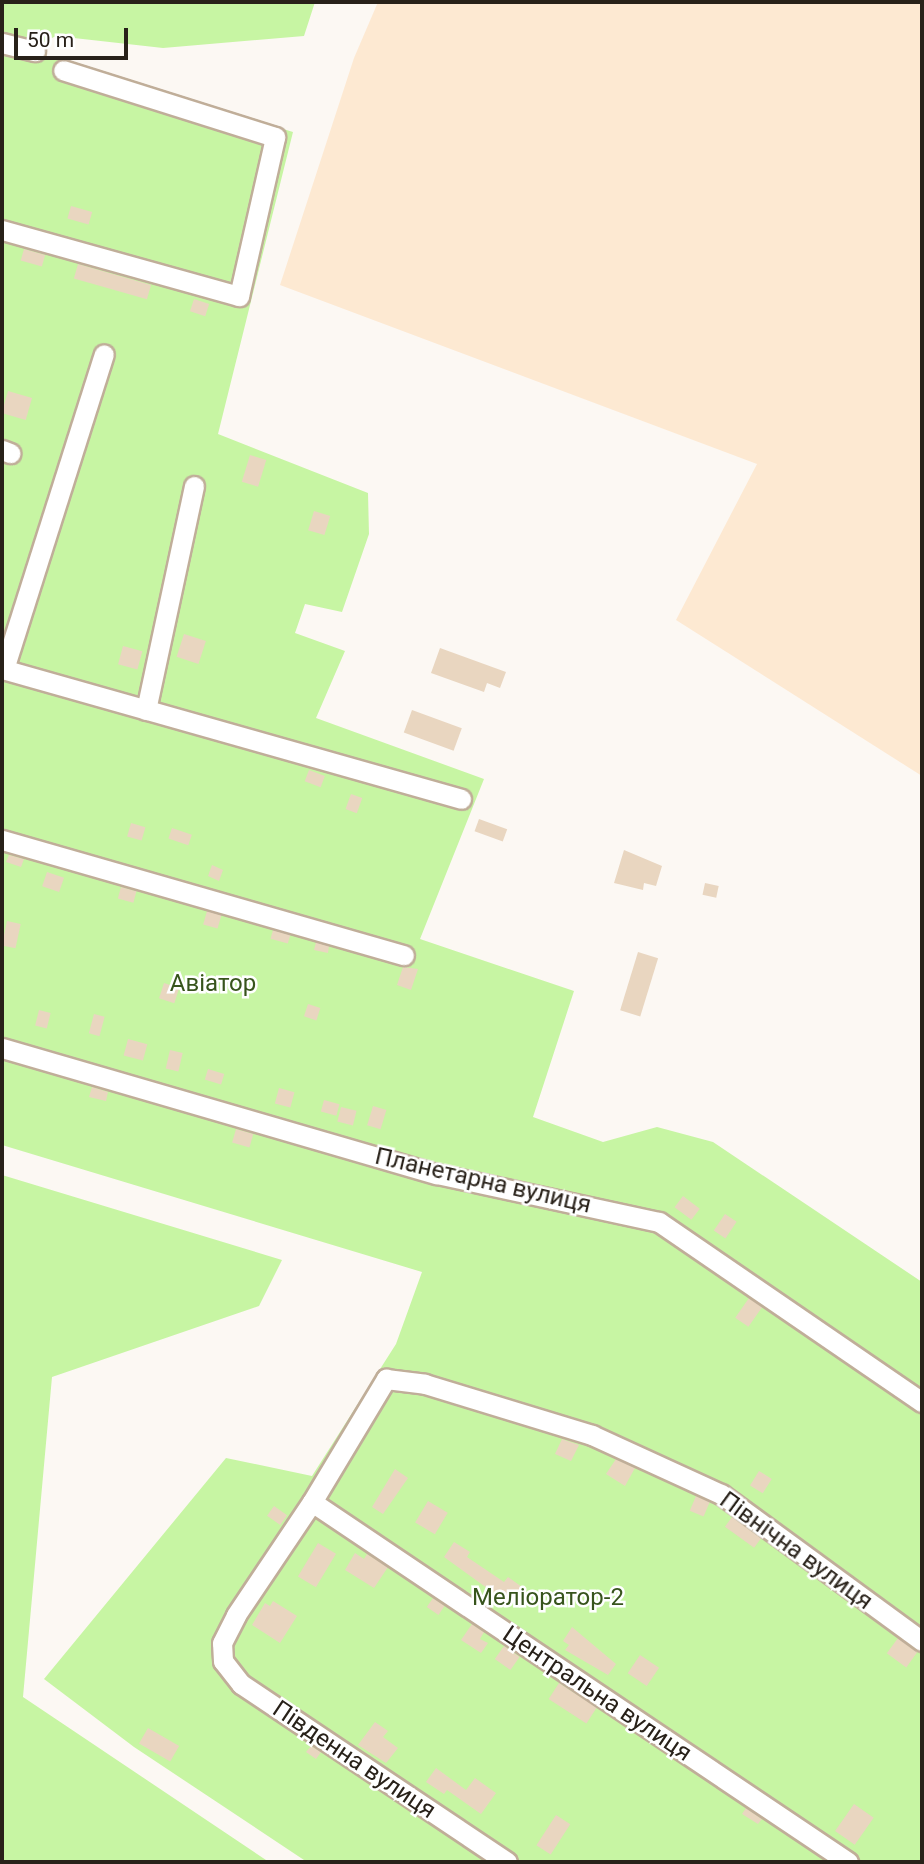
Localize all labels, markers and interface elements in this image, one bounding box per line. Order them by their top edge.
scale bar [18,14,131,58]
text: 50 m [27,28,74,52]
park label: Авіатор [170,970,256,998]
street label: Планетарна вулиця [372,1142,594,1220]
street label: Північна вулиця [714,1486,878,1616]
park label: Меліоратор-2 [472,1584,624,1612]
street label: Центральна вулиця [497,1620,697,1768]
street label: Південна вулиця [267,1695,441,1825]

